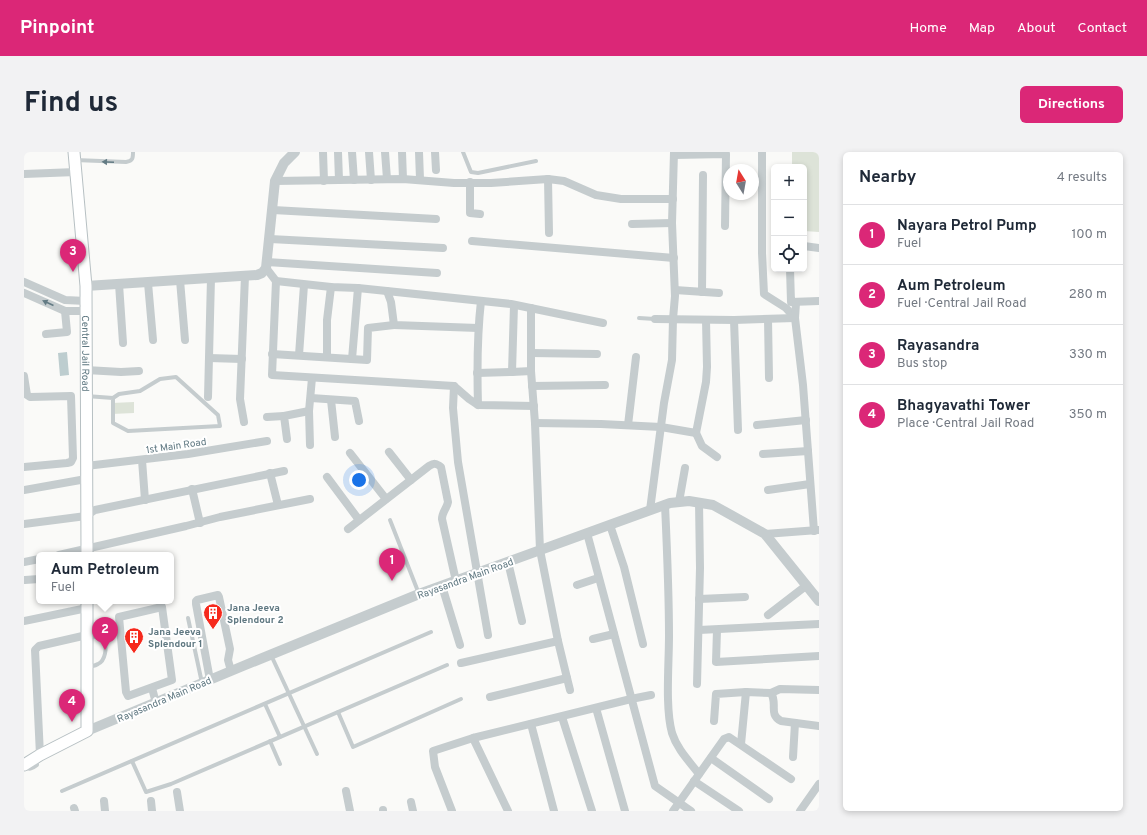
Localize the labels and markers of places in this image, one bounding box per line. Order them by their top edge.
pin: 3 [60,239,86,272]
pin: 1 [379,548,405,581]
building icon: Jana Jeeva Splendour 2 [202,602,224,630]
place label: Jana Jeeva Splendour 2 [227,602,284,627]
pin: 2 [92,617,118,650]
building icon: Jana Jeeva Splendour 1 [123,626,145,654]
place label: Jana Jeeva Splendour 1 [148,626,202,651]
pin: 4 [59,689,85,722]

